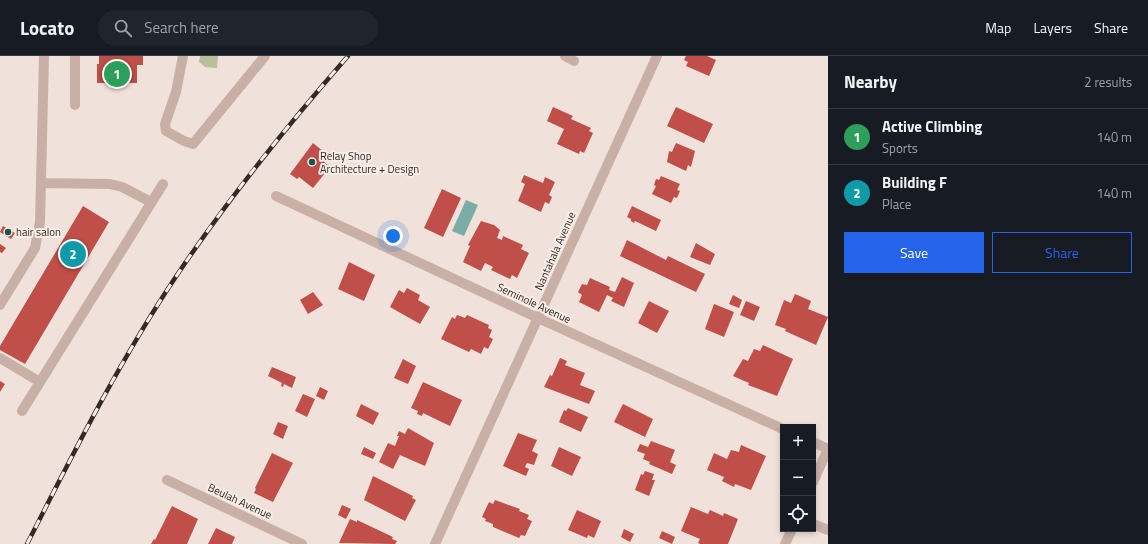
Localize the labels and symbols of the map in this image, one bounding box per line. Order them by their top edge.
pin: 1 [104,59,130,89]
place label: Relay Shop Architecture + Design [320,148,419,177]
marker: Relay Shop Architecture + Design [307,157,317,167]
street label: Nantahala Avenue [531,209,580,293]
place label: hair salon [16,224,61,240]
your location [383,226,403,246]
marker: hair salon [3,227,13,237]
pin: 2 [60,239,86,269]
street label: Seminole Avenue [494,279,574,327]
street label: Beulah Avenue [205,479,275,523]

